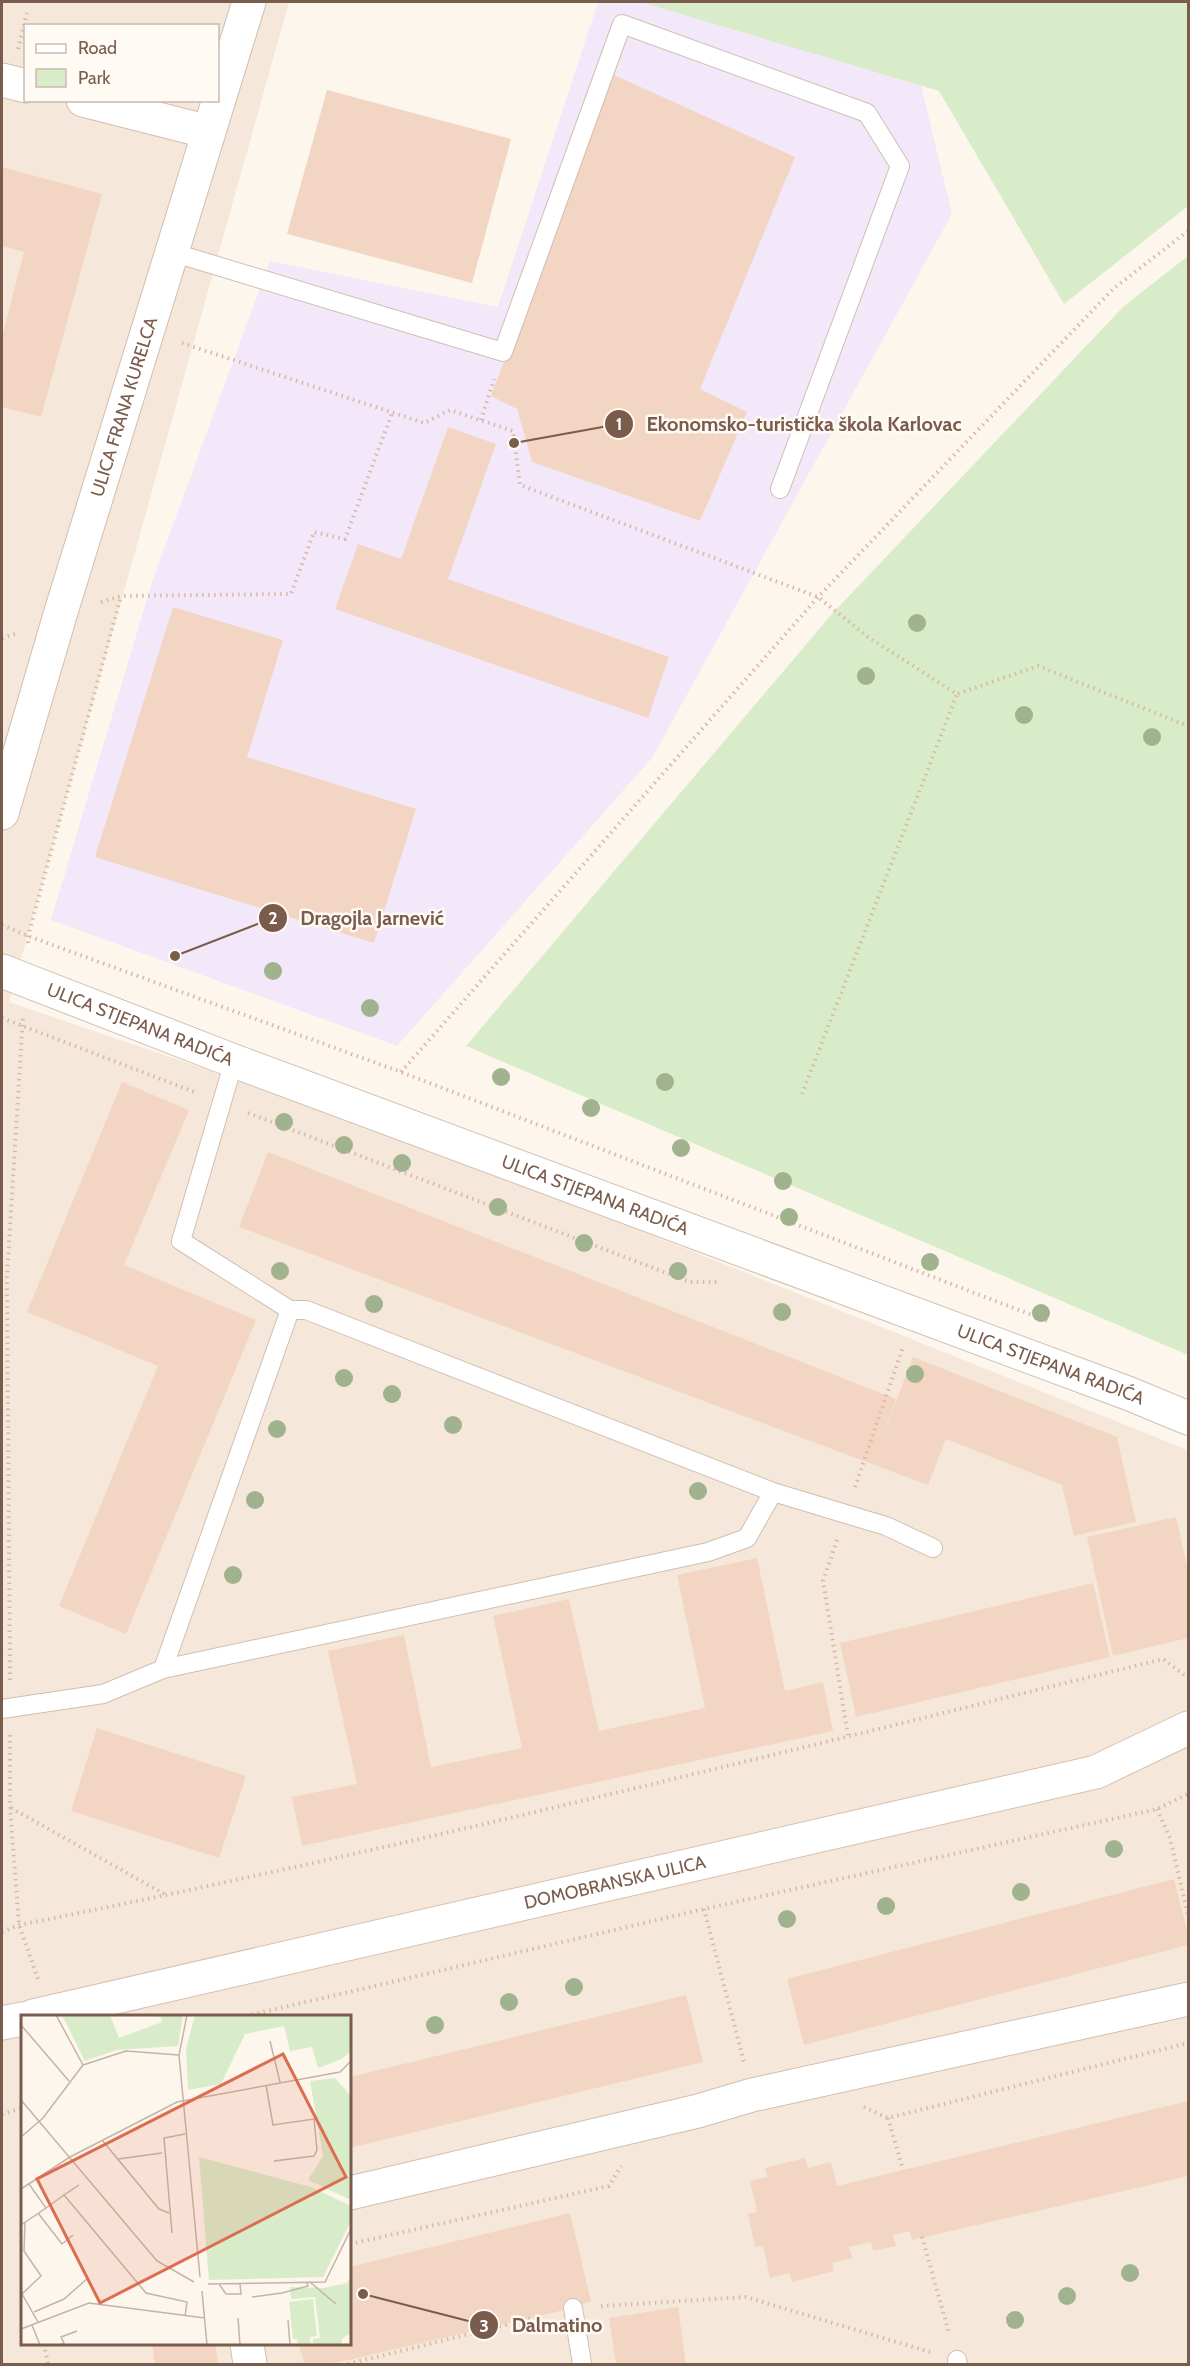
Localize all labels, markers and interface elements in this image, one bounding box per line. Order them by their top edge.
legend [24,24,219,102]
text: Road [78,37,117,59]
text: Park [78,67,111,89]
street label: ULICA FRANA KURELCA [86,314,162,500]
callout: Ekonomsko-turistička škola Karlovac [604,405,973,443]
text: Ekonomsko-turistička škola Karlovac [646,412,962,436]
text: 1 [616,413,622,435]
callout: Dragojla Jarnević [258,899,456,937]
text: Dragojla Jarnević [300,906,444,930]
text: 2 [268,907,278,929]
street label: ULICA STJEPANA RADIĆA [44,978,236,1071]
street label: ULICA STJEPANA RADIĆA [498,1150,692,1240]
street label: ULICA STJEPANA RADIĆA [954,1320,1147,1410]
street label: DOMOBRANSKA ULICA [522,1851,708,1914]
inset map [21,2015,351,2345]
callout: Dalmatino [469,2306,614,2344]
text: Dalmatino [512,2313,602,2337]
text: 3 [479,2315,489,2337]

